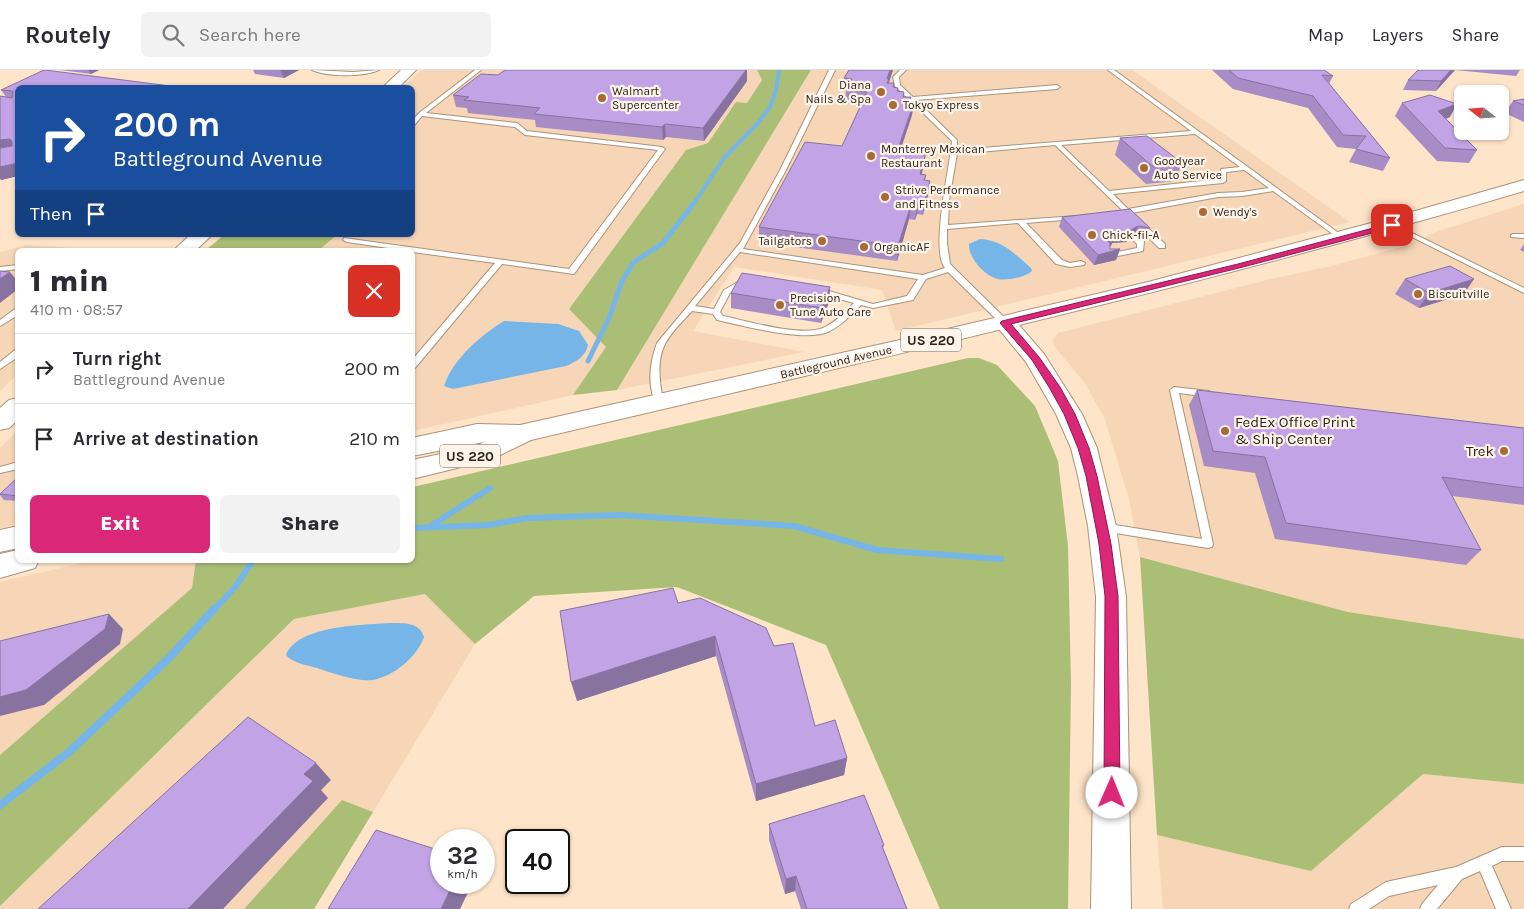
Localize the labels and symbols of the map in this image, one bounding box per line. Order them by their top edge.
place label: Diana Nails & Spa [805,78,871,106]
place label: Walmart Supercenter [612,84,679,112]
north arrow [1454,85,1509,140]
marker: Diana Nails & Spa [875,86,887,98]
marker: Walmart Supercenter [596,92,608,104]
place label: Tokyo Express [903,98,979,112]
marker: Tokyo Express [887,99,899,111]
place label: Monterrey Mexican Restaurant [881,142,985,170]
marker: Monterrey Mexican Restaurant [865,150,877,162]
place label: Goodyear Auto Service [1154,154,1222,182]
marker: Goodyear Auto Service [1138,162,1150,174]
place label: Strive Performance and Fitness [895,183,999,211]
marker: Strive Performance and Fitness [879,191,891,203]
pin [1371,204,1413,246]
place label: Wendy's [1213,205,1257,219]
marker: Wendy's [1197,206,1209,218]
place label: Chick-fil-A [1102,228,1160,242]
marker: Chick-fil-A [1086,229,1098,241]
place label: Tailgators [758,234,812,248]
marker: Tailgators [816,235,828,247]
place label: OrganicAF [874,240,929,254]
marker: OrganicAF [858,241,870,253]
place label: Biscuitville [1428,287,1489,301]
marker: Biscuitville [1412,288,1424,300]
place label: Precision Tune Auto Care [790,291,871,319]
marker: Precision Tune Auto Care [774,299,786,311]
road number: US 220 [901,328,961,352]
street label: Battleground Avenue [779,342,893,382]
place label: FedEx Office Print & Ship Center [1235,413,1355,448]
marker: FedEx Office Print & Ship Center [1219,425,1231,437]
place label: Trek [1466,442,1494,460]
road number: US 220 [440,444,500,468]
marker: Trek [1498,445,1510,457]
position arrow [1085,766,1137,818]
speed limit sign: 40 [505,829,570,894]

